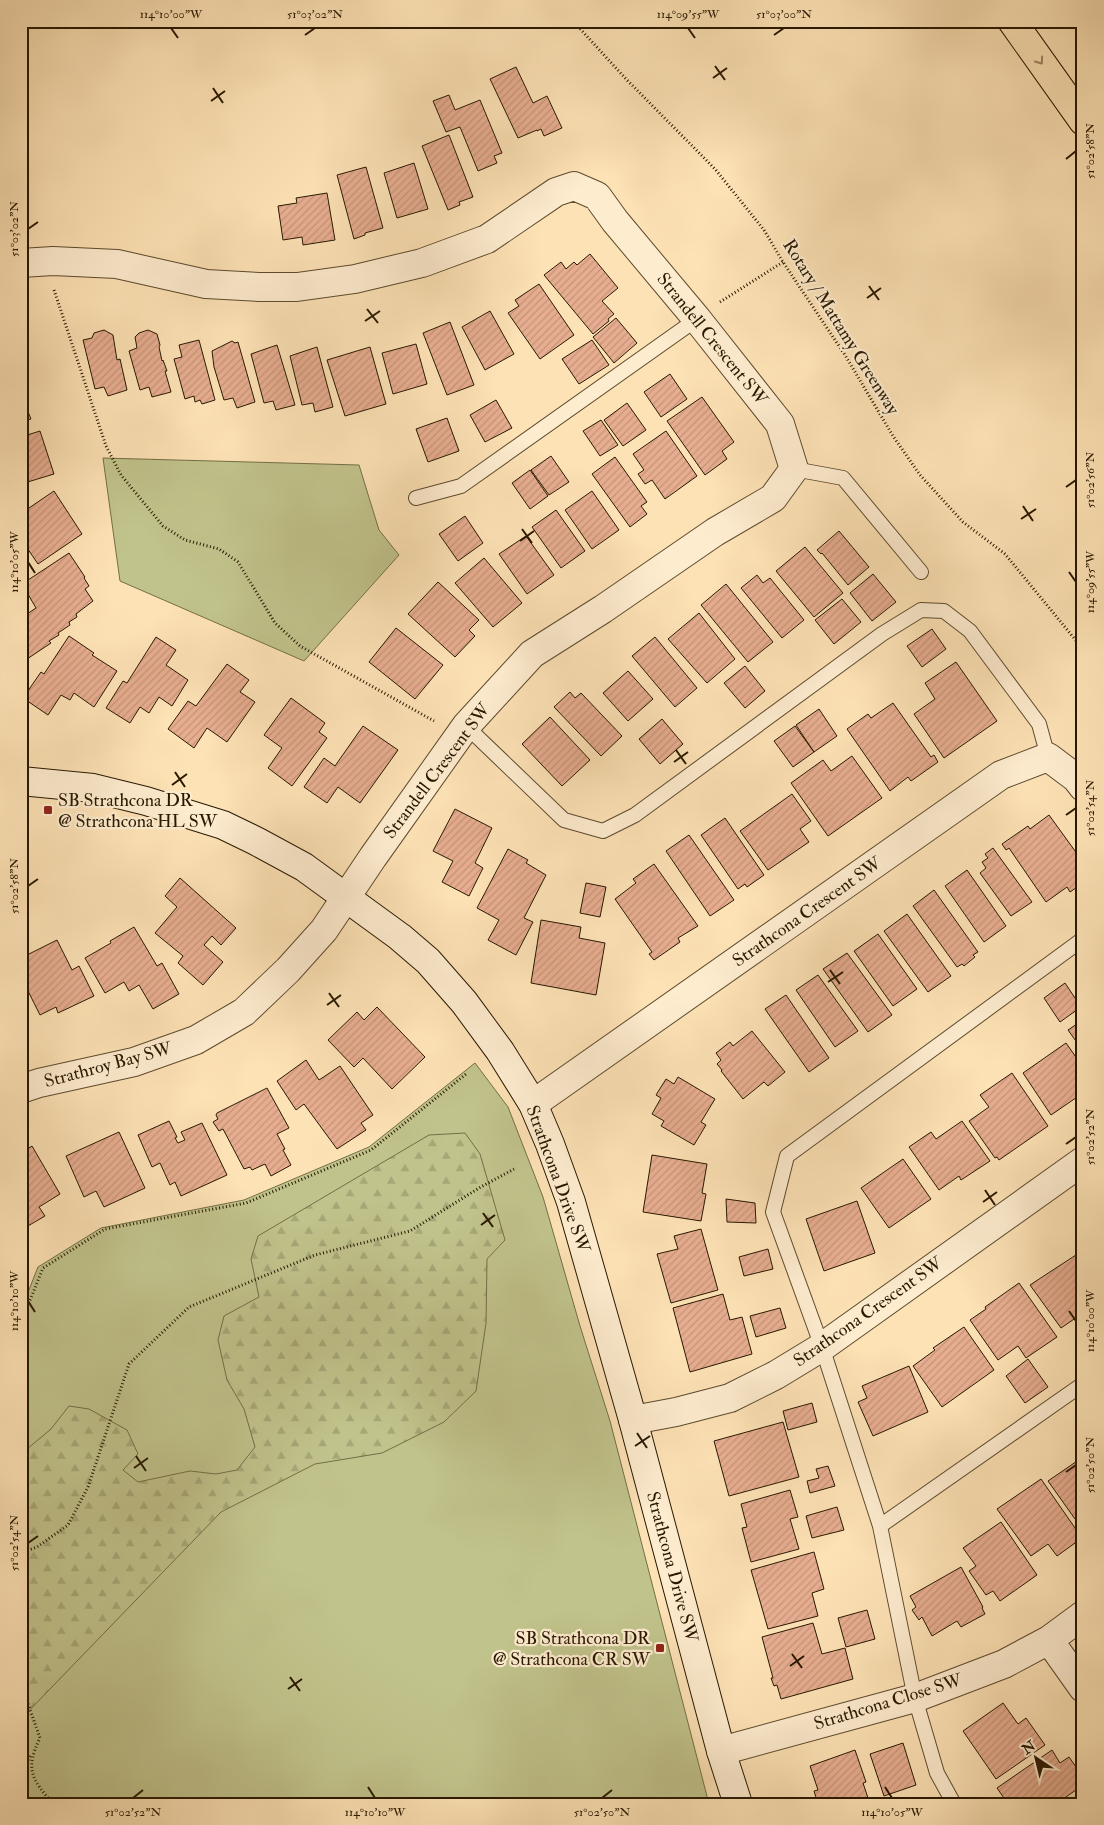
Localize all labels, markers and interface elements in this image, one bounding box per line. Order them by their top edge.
text: 114°10'00"W [140,7,203,22]
text: 51°03'02"N [287,7,343,22]
text: 114°09'55"W [657,7,720,22]
text: 51°03'00"N [756,7,812,22]
one-way arrow [1034,55,1043,65]
text: 51°02'58"N [1083,123,1098,179]
text: 51°03'02"N [7,201,22,257]
street label: Rotary / Mattamy Greenway [778,235,905,420]
street label: Strandell Crescent SW [652,268,773,410]
text: 51°02'56"N [1083,452,1098,508]
text: 114°10'05"W [7,530,22,593]
text: 114°09'55"W [1083,550,1098,613]
street label: Strandell Crescent SW [379,698,496,843]
text: 51°02'54"N [1083,779,1098,836]
place label: SB Strathcona DR @ Strathcona HL SW [58,789,218,833]
marker: SB Strathcona DR @ Strathcona HL SW [42,804,54,816]
street label: Strathcona Crescent SW [728,851,887,972]
text: 51°02'58"N [7,858,22,914]
street label: Strathroy Bay SW [42,1037,175,1093]
street label: Strathcona Drive SW [521,1102,596,1256]
text: 51°02'52"N [1083,1109,1098,1165]
street label: Strathcona Crescent SW [789,1251,948,1372]
text: 114°10'10"W [7,1270,22,1331]
text: 114°10'00"W [1083,1289,1098,1352]
text: 51°02'50"N [1083,1437,1098,1493]
street label: Strathcona Drive SW [641,1489,703,1645]
text: 51°02'54"N [7,1514,22,1571]
place label: SB Strathcona DR @ Strathcona CR SW [493,1627,651,1671]
marker: SB Strathcona DR @ Strathcona CR SW [654,1642,666,1654]
street label: Strathcona Close SW [811,1668,966,1735]
north arrow [1012,1732,1062,1782]
text: N [1018,1737,1039,1759]
text: 51°02'52"N [105,1805,161,1820]
text: 114°10'10"W [345,1805,406,1820]
text: 51°02'50"N [574,1805,630,1820]
text: 114°10'05"W [861,1805,924,1820]

